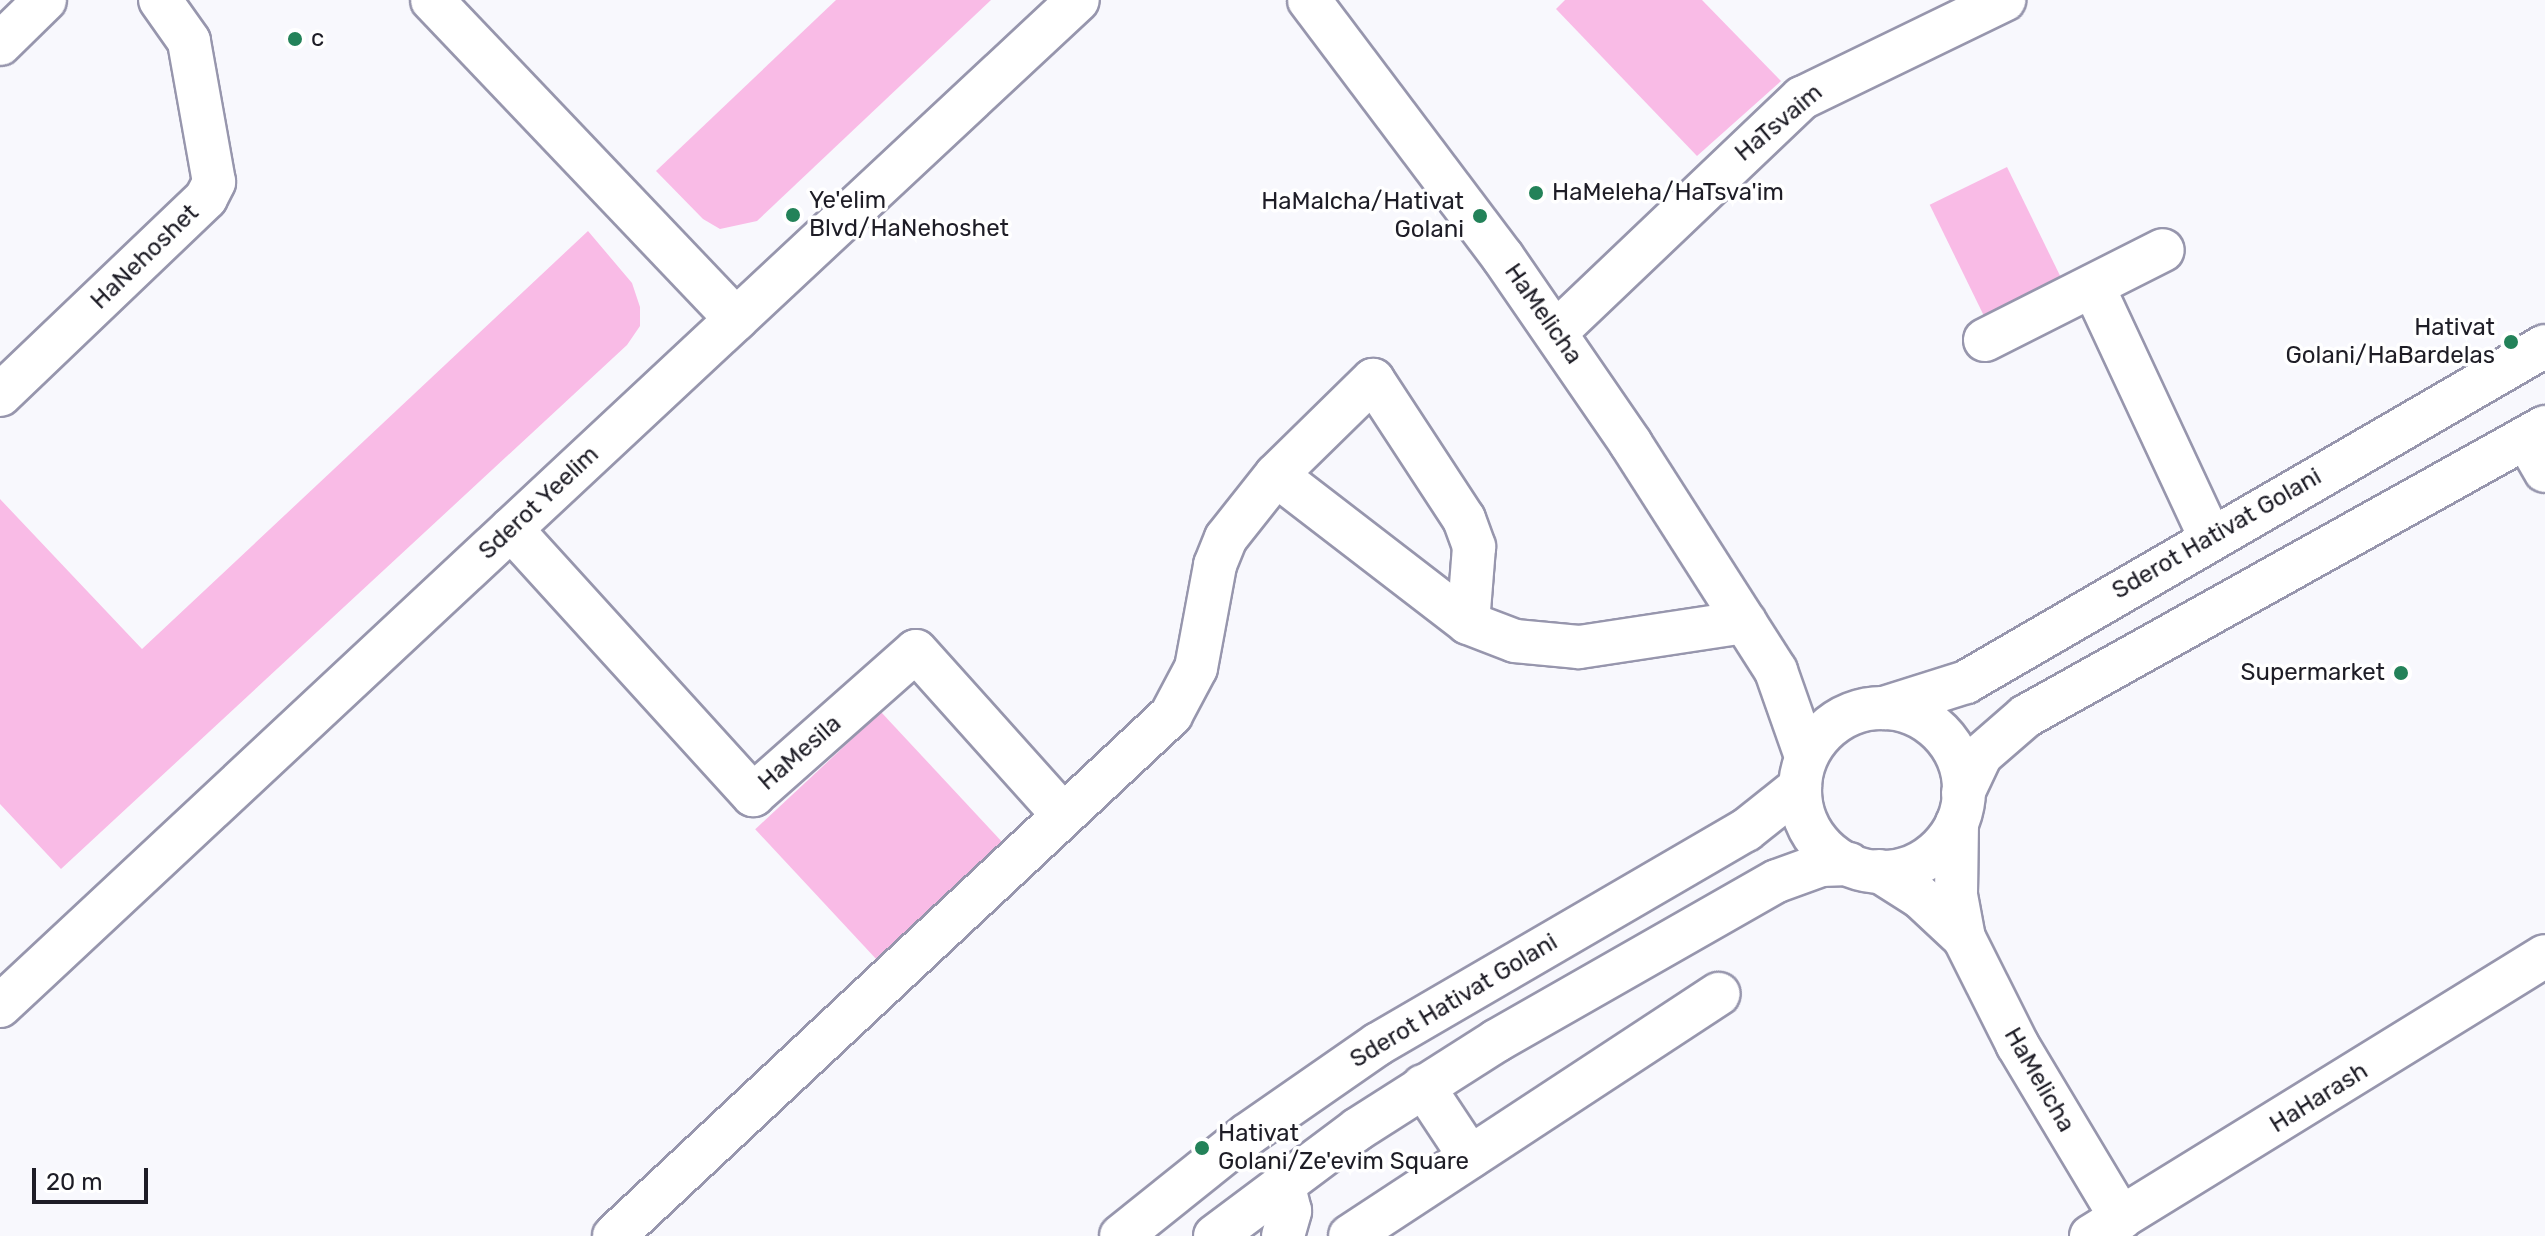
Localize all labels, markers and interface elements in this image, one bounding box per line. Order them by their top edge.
place label: с [311,25,324,53]
marker: с [286,30,304,48]
street label: HaTsvaim [1730,78,1828,168]
place label: HaMeleha/HaTsva'im [1552,179,1784,207]
marker: HaMeleha/HaTsva'im [1527,184,1545,202]
place label: Ye'elim Blvd/HaNehoshet [809,187,1009,243]
place label: HaMalcha/Hativat Golani [1261,188,1464,244]
street label: HaNehoshet [85,199,205,315]
marker: Ye'elim Blvd/HaNehoshet [784,206,802,224]
marker: HaMalcha/Hativat Golani [1471,207,1489,225]
street label: HaMelicha [1498,258,1588,370]
place label: Hativat Golani/HaBardelas [2286,314,2495,370]
marker: Hativat Golani/HaBardelas [2502,333,2520,351]
street label: Sderot Yeelim [473,440,605,566]
street label: Sderot Hativat Golani [2107,462,2327,606]
place label: Supermarket [2241,659,2385,687]
marker: Supermarket [2392,664,2410,682]
street label: HaMesila [753,709,847,797]
street label: Sderot Hativat Golani [1345,928,1563,1074]
street label: HaMelicha [1998,1023,2080,1137]
street label: HaHarash [2265,1057,2373,1139]
place label: Hativat Golani/Ze'evim Square [1218,1120,1469,1176]
marker: Hativat Golani/Ze'evim Square [1193,1139,1211,1157]
scale bar [36,1152,152,1202]
text: 20 m [46,1168,103,1196]

